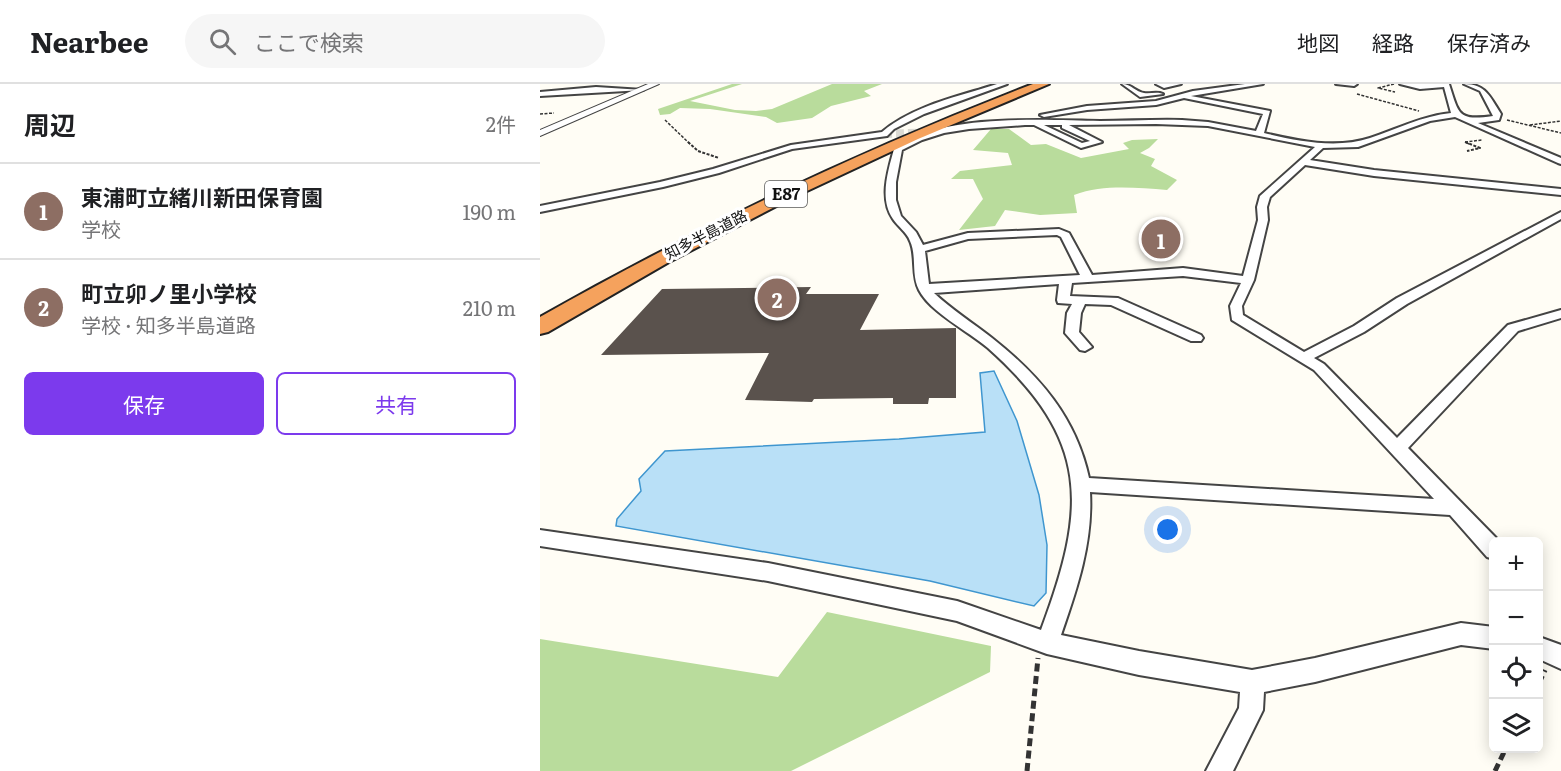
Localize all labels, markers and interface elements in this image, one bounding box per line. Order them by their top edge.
search box [185,14,605,68]
text: Nearbee [30,20,149,62]
icon: search [206,25,239,58]
text: ここで検索 [254,25,364,58]
text: 地図 [1297,26,1339,57]
text: 経路 [1372,26,1414,57]
text: 保存済み [1447,26,1531,57]
text: 周辺 [24,104,76,143]
text: 2件 [486,108,516,138]
text: 東浦町立緒川新田保育園 [81,180,323,213]
road number: E87 [765,181,807,207]
text: 1 [39,196,48,226]
text: 190 m [462,196,516,226]
street label: 知多半島道路 [660,203,751,264]
text: 学校 [81,213,121,243]
pin: 1 [1142,216,1180,262]
text: 町立卯ノ里小学校 [81,276,257,309]
pin: 2 [758,276,796,320]
text: 2 [38,292,49,322]
text: 210 m [463,292,516,322]
text: 学校 · 知多半島道路 [81,309,256,339]
button: 保存 [24,372,264,435]
button: 共有 [276,372,516,435]
your location [1153,515,1182,544]
map controls [1489,537,1543,753]
button: + [1489,537,1543,591]
button: − [1489,591,1543,645]
button: locate [1489,645,1543,699]
button: layers [1489,699,1543,753]

